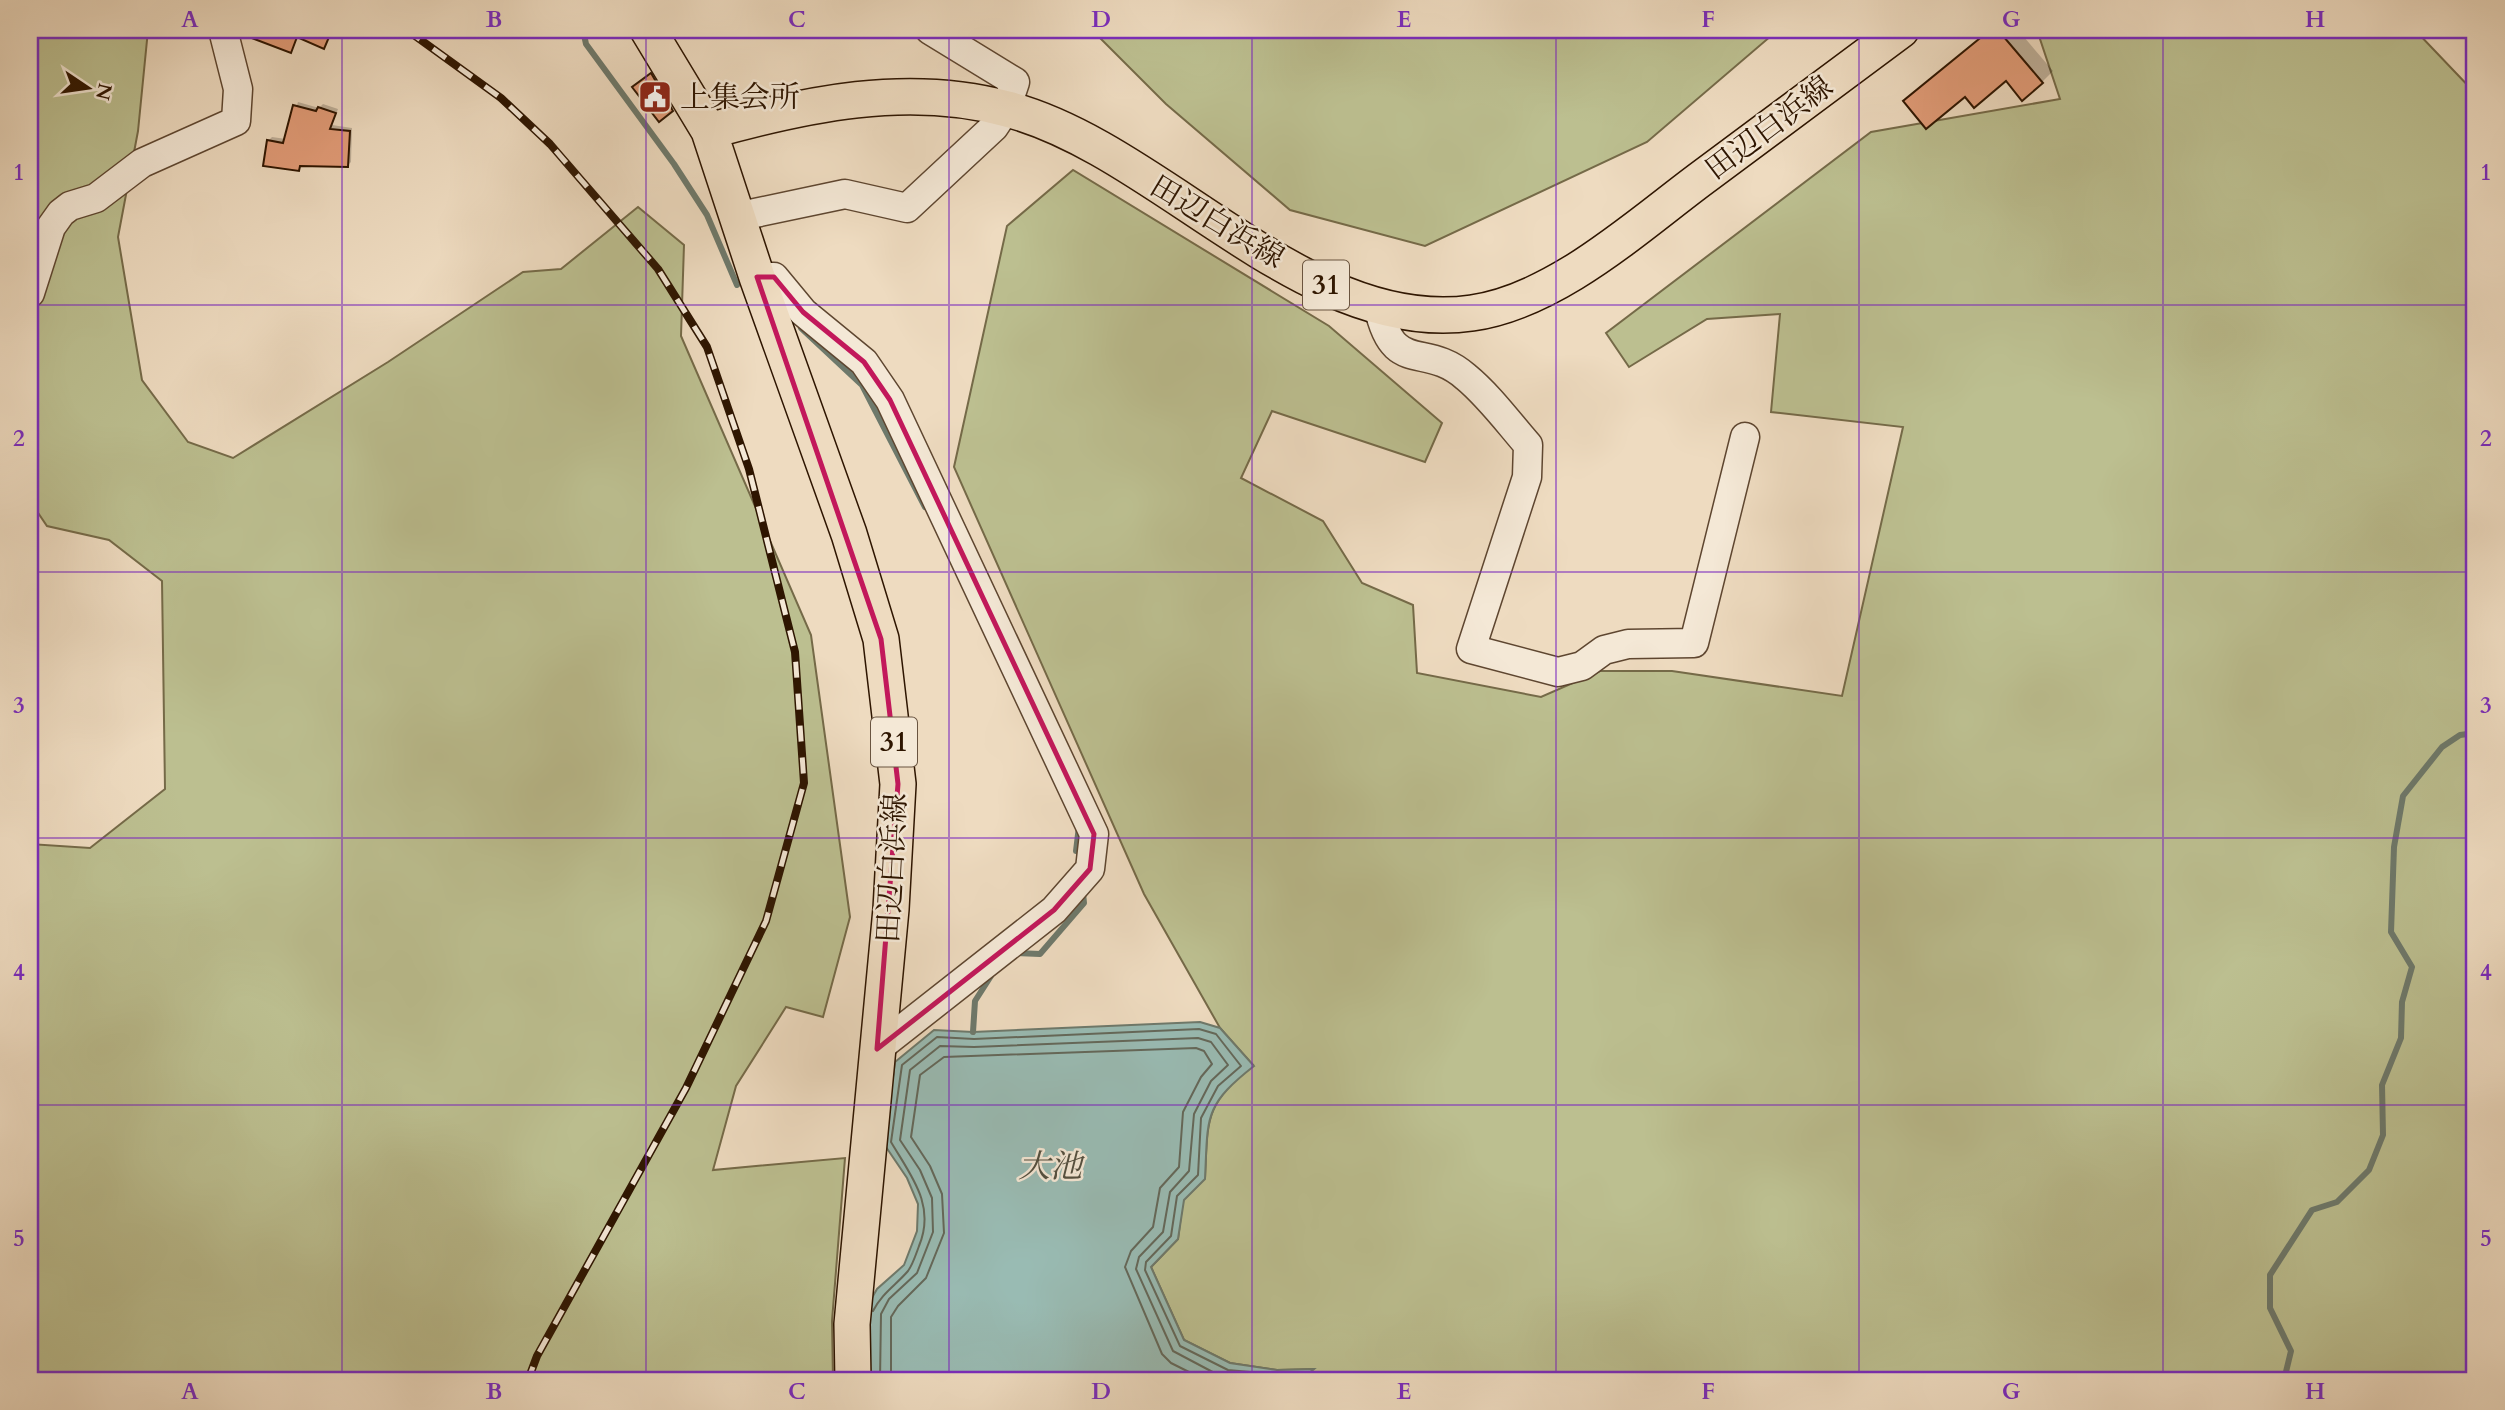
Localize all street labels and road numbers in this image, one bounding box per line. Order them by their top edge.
street label: 田辺白浜線 [1697,66,1841,190]
street label: 田辺白浜線 [1142,166,1292,278]
road number: 31 [1303,260,1349,310]
road number: 31 [871,718,917,766]
street label: 田辺白浜線 [868,792,916,944]

